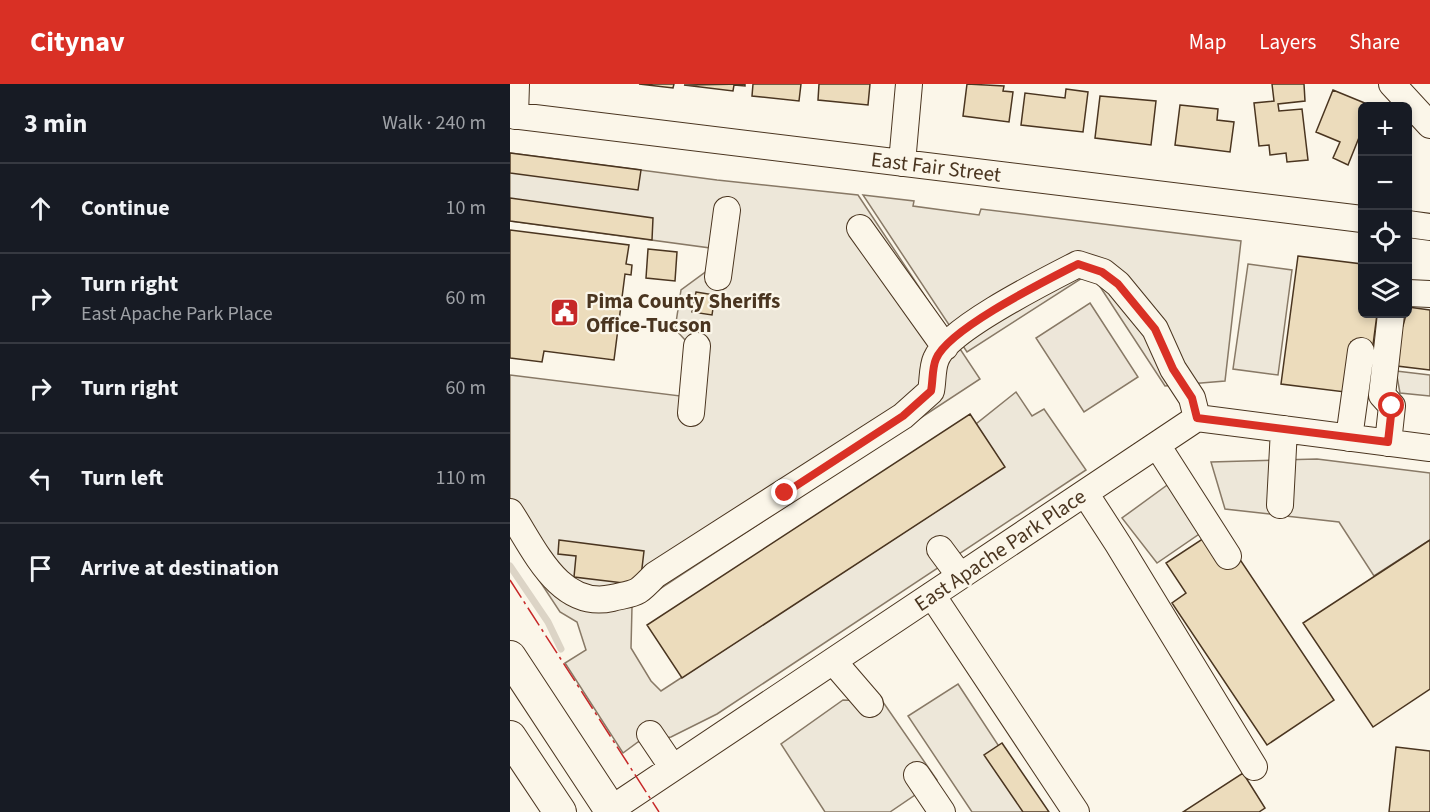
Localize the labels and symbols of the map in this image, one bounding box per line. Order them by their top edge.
street label: East Fair Street [869,144,1003,190]
place label: Pima County Sheriffs Office-Tucson [586,286,780,340]
public building icon: Pima County Sheriffs Office-Tucson [549,297,581,329]
route start [1378,392,1404,418]
route end [771,479,797,505]
street label: East Apache Park Place [908,481,1092,619]

